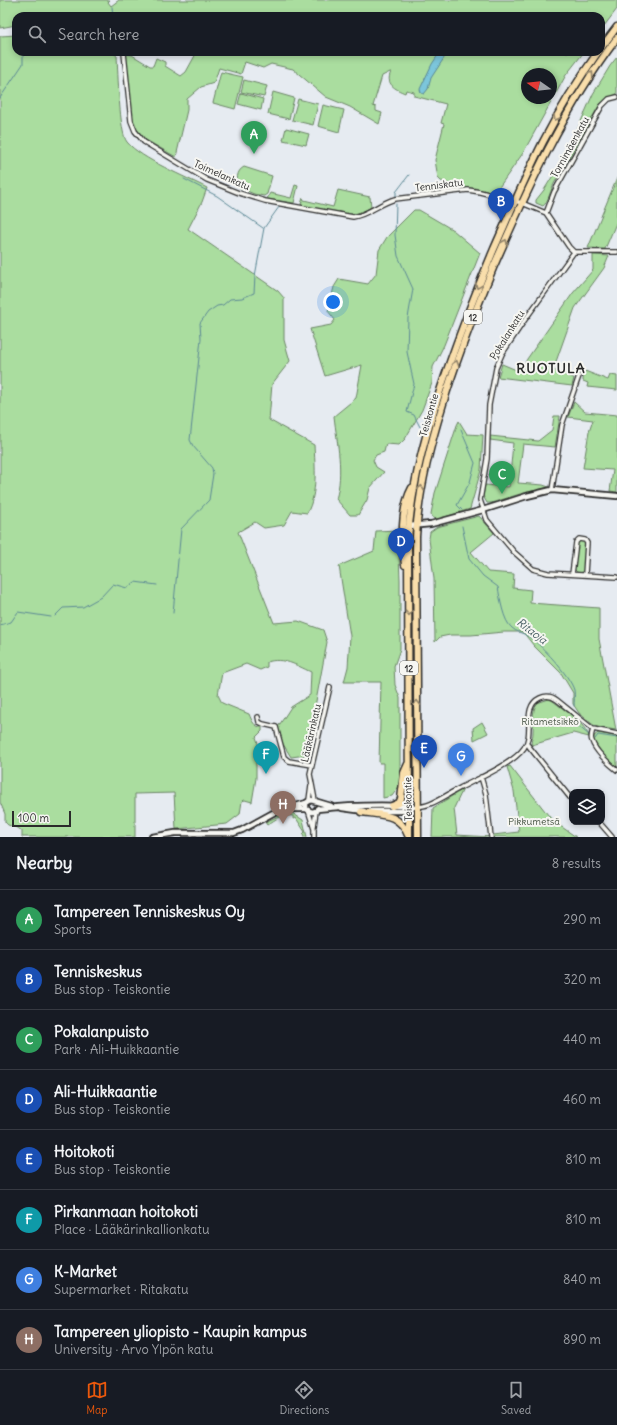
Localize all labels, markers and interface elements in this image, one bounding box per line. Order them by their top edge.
search box [12,12,605,56]
icon: search [26,23,48,45]
text: Search here [58,25,139,44]
north arrow [521,68,557,104]
one-way arrow [586,71,594,78]
street label: Tornimäenkatu [548,114,592,180]
one-way arrow [554,114,561,121]
pin: A [241,121,267,154]
street label: Toimelankatu [192,157,252,193]
street label: Tenniskatu [414,176,464,194]
pin: B [488,188,514,221]
one-way arrow [500,239,508,246]
one-way arrow [475,283,483,290]
your location [323,292,343,312]
street label: Pokalankatu [487,308,527,362]
road number: 12 [464,310,482,324]
one-way arrow [452,359,460,366]
district label: RUOTULA [516,359,586,377]
street label: Teiskontie [417,392,441,438]
pin: C [489,461,515,494]
one-way arrow [416,484,425,491]
pin: D [388,528,414,561]
one-way arrow [405,610,413,616]
water label: Ritaoja [514,615,550,647]
road number: 12 [400,661,418,675]
one-way arrow [413,700,421,706]
street label: Lääkärinkatu [298,702,324,763]
park label: Ritametsikkö [521,715,579,728]
pin: E [411,735,437,768]
pin: F [253,741,279,774]
pin: G [448,743,474,776]
street label: Teiskontie [401,777,415,821]
map controls [569,789,605,825]
button: layers [569,789,605,825]
pin: H [270,791,296,824]
scale bar [12,809,71,828]
text: 100 m [18,811,49,825]
park label: Pikkumetsä [508,815,560,828]
text: Nearby [16,852,72,874]
text: 8 results [552,855,601,872]
text: Tampereen Tenniskeskus Oy [54,902,245,921]
text: A [25,911,33,928]
text: 290 m [563,911,601,928]
text: Sports [54,921,92,938]
text: Tenniskeskus [54,962,142,981]
text: B [25,971,33,988]
text: 320 m [563,971,601,988]
text: Bus stop · Teiskontie [54,981,170,998]
text: Pokalanpuisto [54,1022,149,1041]
text: C [25,1031,33,1048]
text: 440 m [563,1031,601,1048]
text: Park · Ali-Huikkaantie [54,1041,179,1058]
text: Ali-Huikkaantie [54,1082,157,1101]
text: D [24,1091,34,1108]
text: 460 m [563,1091,601,1108]
text: Bus stop · Teiskontie [54,1101,170,1118]
text: Hoitokoti [54,1142,114,1161]
text: E [25,1151,33,1168]
text: 810 m [565,1151,601,1168]
text: Bus stop · Teiskontie [54,1161,170,1178]
text: Pirkanmaan hoitokoti [54,1202,198,1221]
text: F [25,1211,33,1228]
text: 810 m [565,1211,601,1228]
text: Place · Lääkärinkallionkatu [54,1221,210,1238]
text: K-Market [54,1262,117,1281]
text: G [24,1271,34,1288]
text: 840 m [563,1271,601,1288]
text: Supermarket · Ritakatu [54,1281,189,1298]
text: Tampereen yliopisto - Kaupin kampus [54,1322,307,1341]
text: H [24,1331,34,1348]
text: 890 m [563,1331,601,1348]
text: University · Arvo Ylpön katu [54,1341,213,1358]
tab: Map [86,1379,108,1417]
tab: Directions [280,1379,329,1417]
tab: Saved [501,1379,531,1417]

